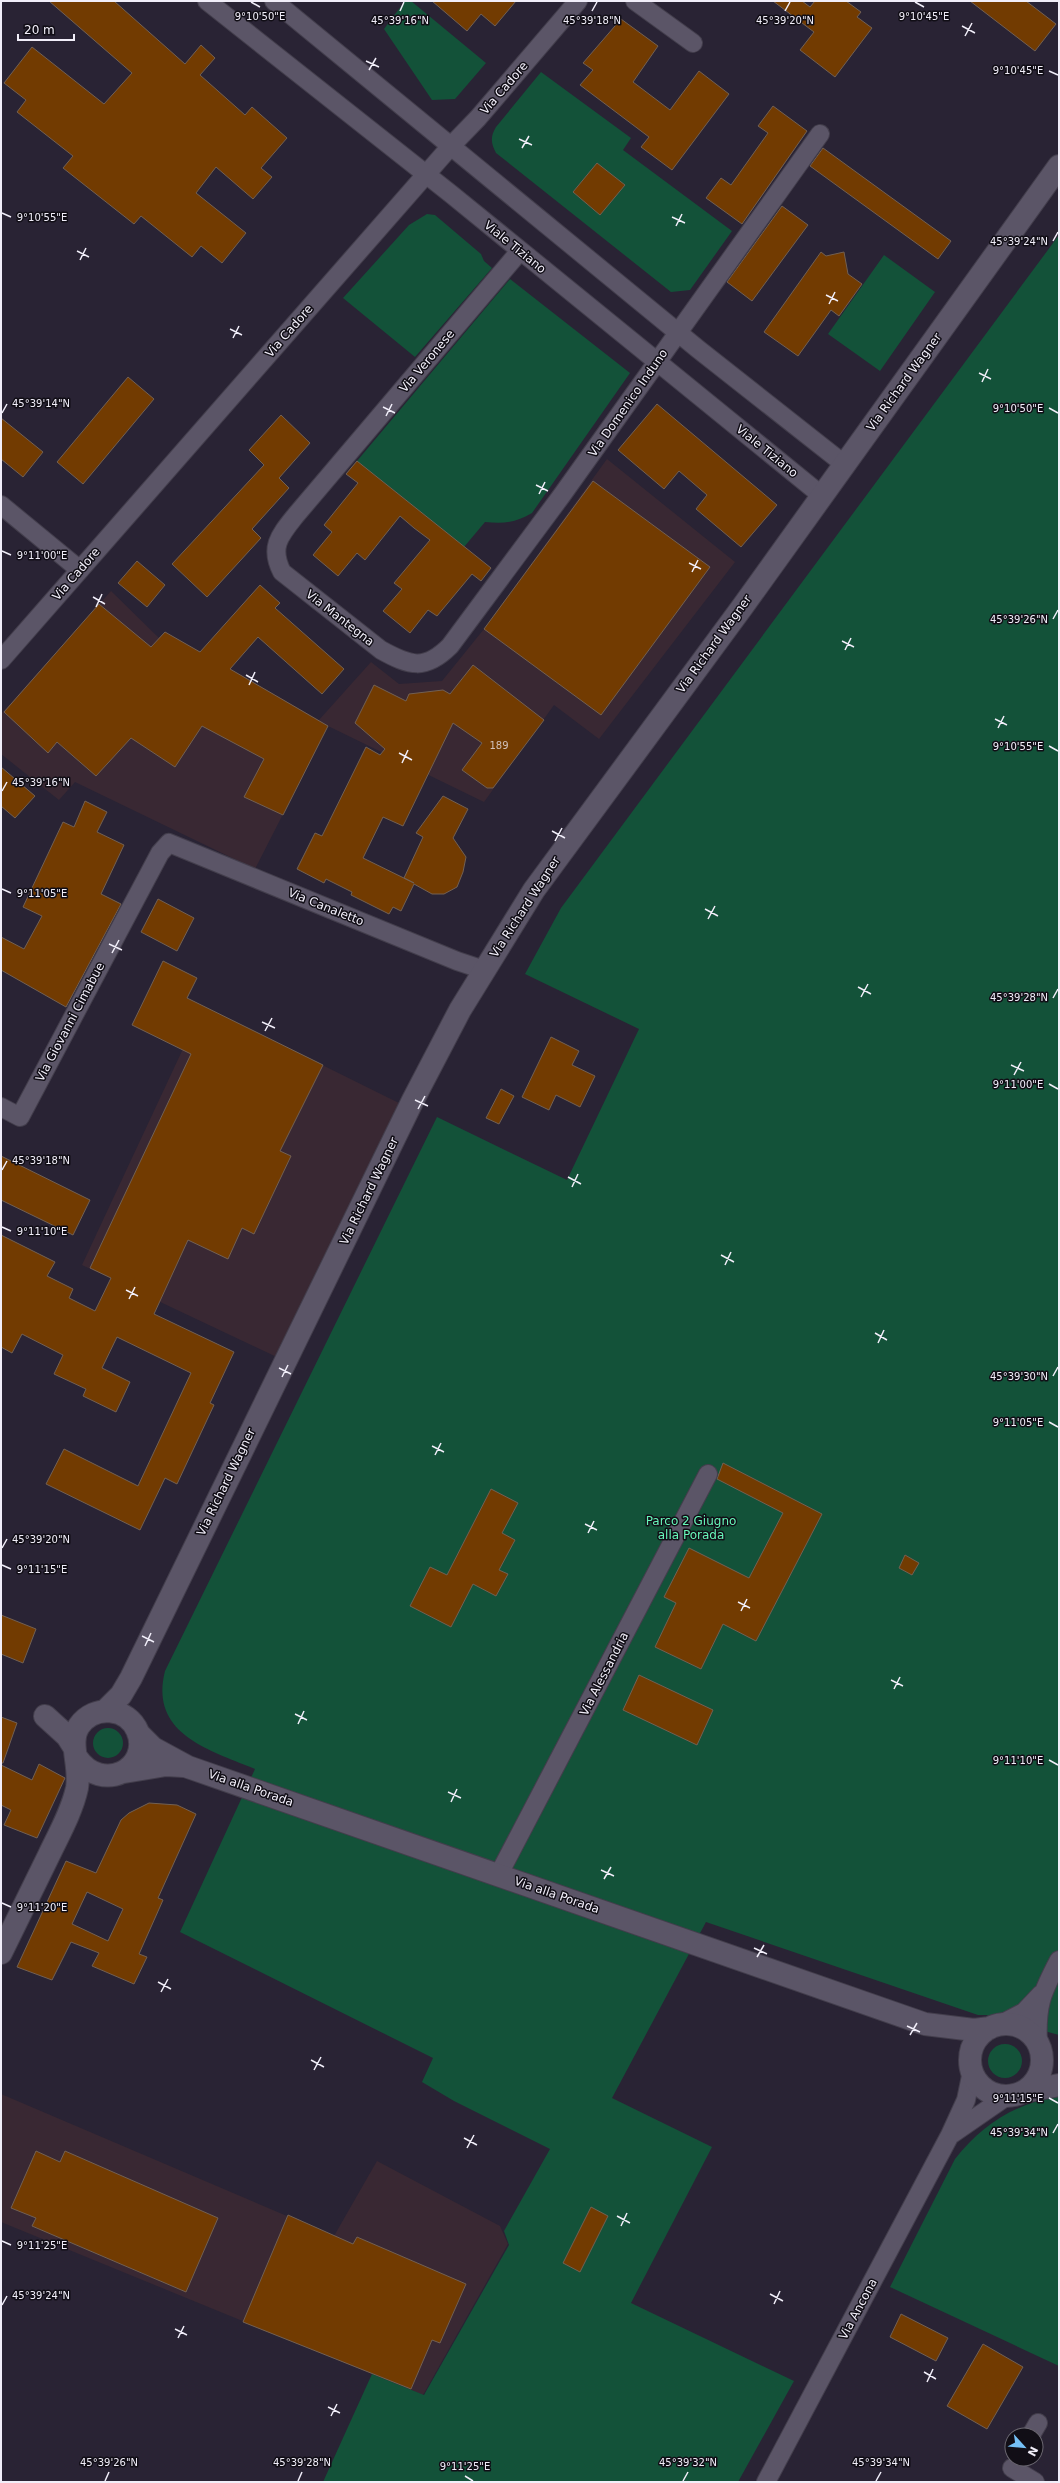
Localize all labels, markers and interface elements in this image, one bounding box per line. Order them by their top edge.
text: 9°10'50"E [235,11,285,22]
text: 9°10'45"E [899,11,949,22]
text: 45°39'16"N [371,15,429,26]
text: 45°39'18"N [563,15,621,26]
text: 45°39'20"N [756,15,814,26]
scale bar [18,16,74,42]
text: 20 m [24,23,55,37]
street label: Via Cadore [477,59,531,117]
text: 9°10'45"E [993,65,1043,76]
text: 9°10'55"E [17,212,67,223]
street label: Viale Tiziano [481,218,549,276]
text: 45°39'24"N [990,236,1048,247]
street label: Via Cadore [262,302,316,360]
street label: Via Veronese [397,327,457,395]
street label: Via Richard Wagner [864,330,944,434]
street label: Via Domenico Induno [586,347,670,459]
text: 45°39'14"N [12,398,70,409]
text: 9°10'50"E [993,403,1043,414]
street label: Viale Tiziano [733,422,801,480]
street label: Via Cadore [49,545,103,603]
text: 9°11'00"E [17,550,67,561]
street label: Via Mantegna [303,587,377,649]
street label: Via Richard Wagner [674,592,754,696]
text: 45°39'26"N [990,614,1048,625]
house number: 189 [489,740,509,751]
text: 9°10'55"E [993,741,1043,752]
text: 45°39'16"N [12,777,70,788]
street label: Via Richard Wagner [487,854,563,960]
street label: Via Canaletto [286,885,366,929]
text: 9°11'05"E [17,888,67,899]
street label: Via Giovanni Cimabue [33,960,107,1084]
text: 45°39'28"N [990,992,1048,1003]
text: 9°11'00"E [993,1079,1043,1090]
street label: Via Richard Wagner [337,1135,401,1247]
text: 45°39'18"N [12,1155,70,1166]
text: 9°11'10"E [17,1226,67,1237]
text: 45°39'30"N [990,1371,1048,1382]
text: 9°11'05"E [993,1417,1043,1428]
street label: Via Richard Wagner [194,1426,258,1538]
park label: Parco 2 Giugno alla Porada [646,1514,736,1542]
text: 45°39'20"N [12,1534,70,1545]
text: 9°11'15"E [17,1564,67,1575]
street label: Via Alessandria [577,1630,631,1718]
text: 9°11'10"E [993,1755,1043,1766]
street label: Via alla Porada [207,1767,295,1809]
street label: Via alla Porada [513,1874,601,1916]
text: 9°11'20"E [17,1902,67,1913]
text: 9°11'15"E [993,2093,1043,2104]
text: 45°39'34"N [990,2127,1048,2138]
text: 9°11'25"E [17,2240,67,2251]
street label: Via Ancona [836,2276,880,2342]
text: 45°39'24"N [12,2290,70,2301]
north arrow [1004,2427,1044,2467]
text: N [1025,2444,1040,2458]
text: 45°39'26"N [80,2457,138,2468]
text: 45°39'28"N [273,2457,331,2468]
text: 45°39'32"N [659,2457,717,2468]
text: 45°39'34"N [852,2457,910,2468]
text: 9°11'25"E [440,2461,490,2472]

